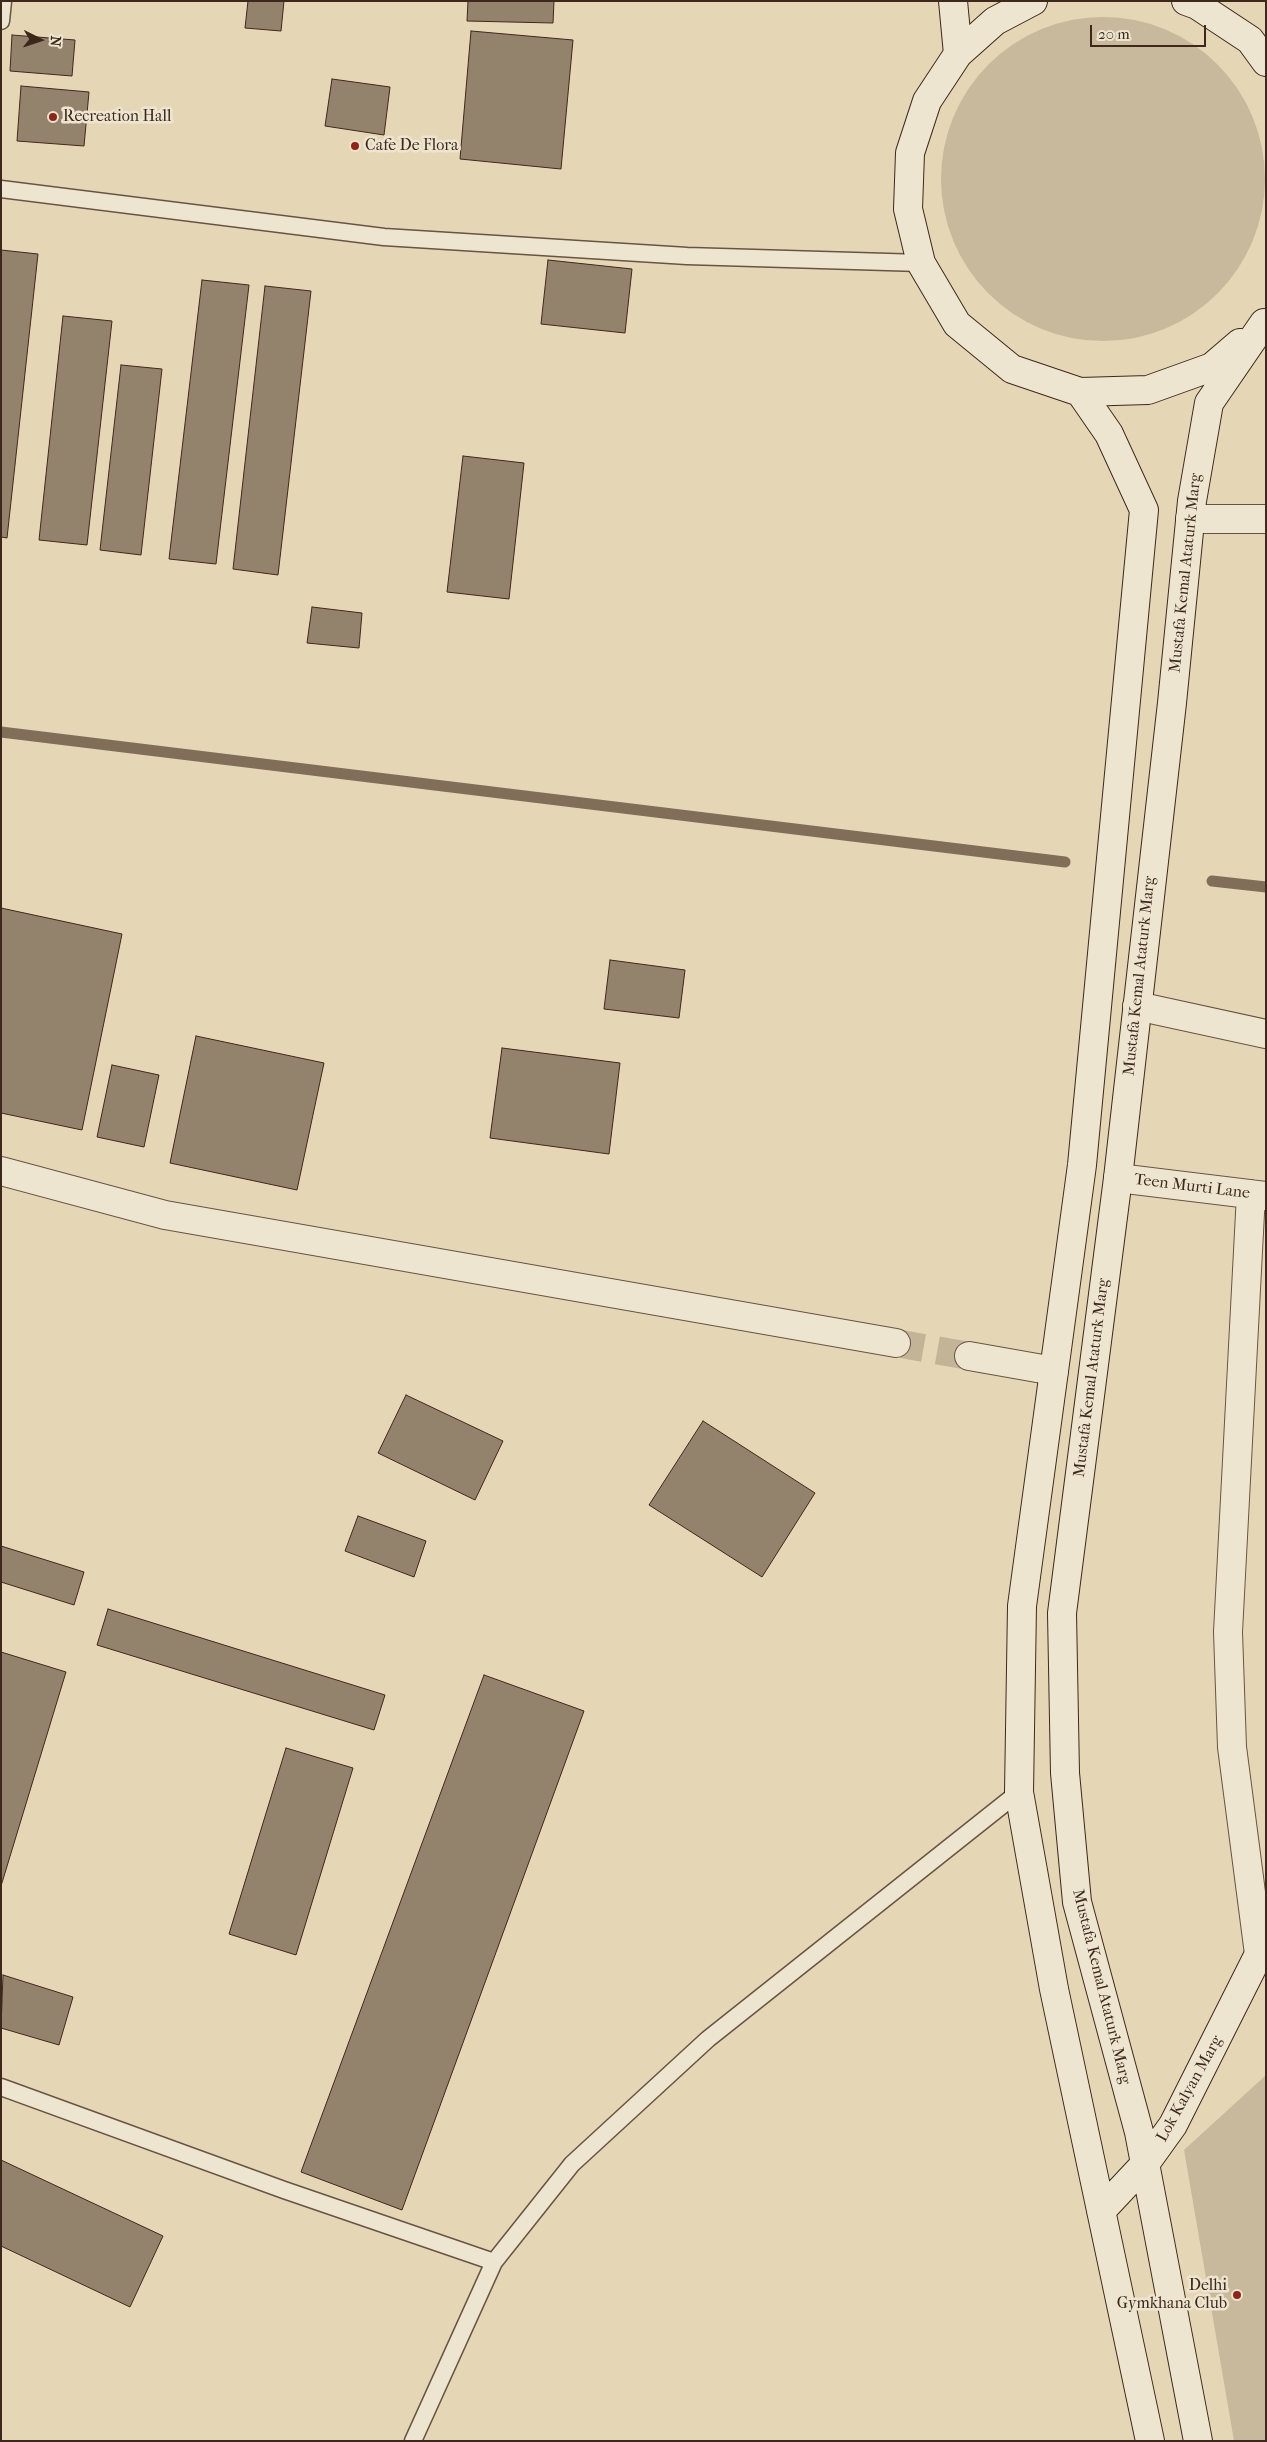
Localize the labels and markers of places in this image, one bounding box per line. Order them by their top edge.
place label: Recreation Hall [63,107,171,127]
marker: Recreation Hall [47,111,59,123]
place label: Cafe De Flora [365,136,458,156]
marker: Cafe De Flora [349,140,361,152]
place label: Delhi Gymkhana Club [1117,2276,1227,2314]
marker: Delhi Gymkhana Club [1231,2289,1243,2301]

